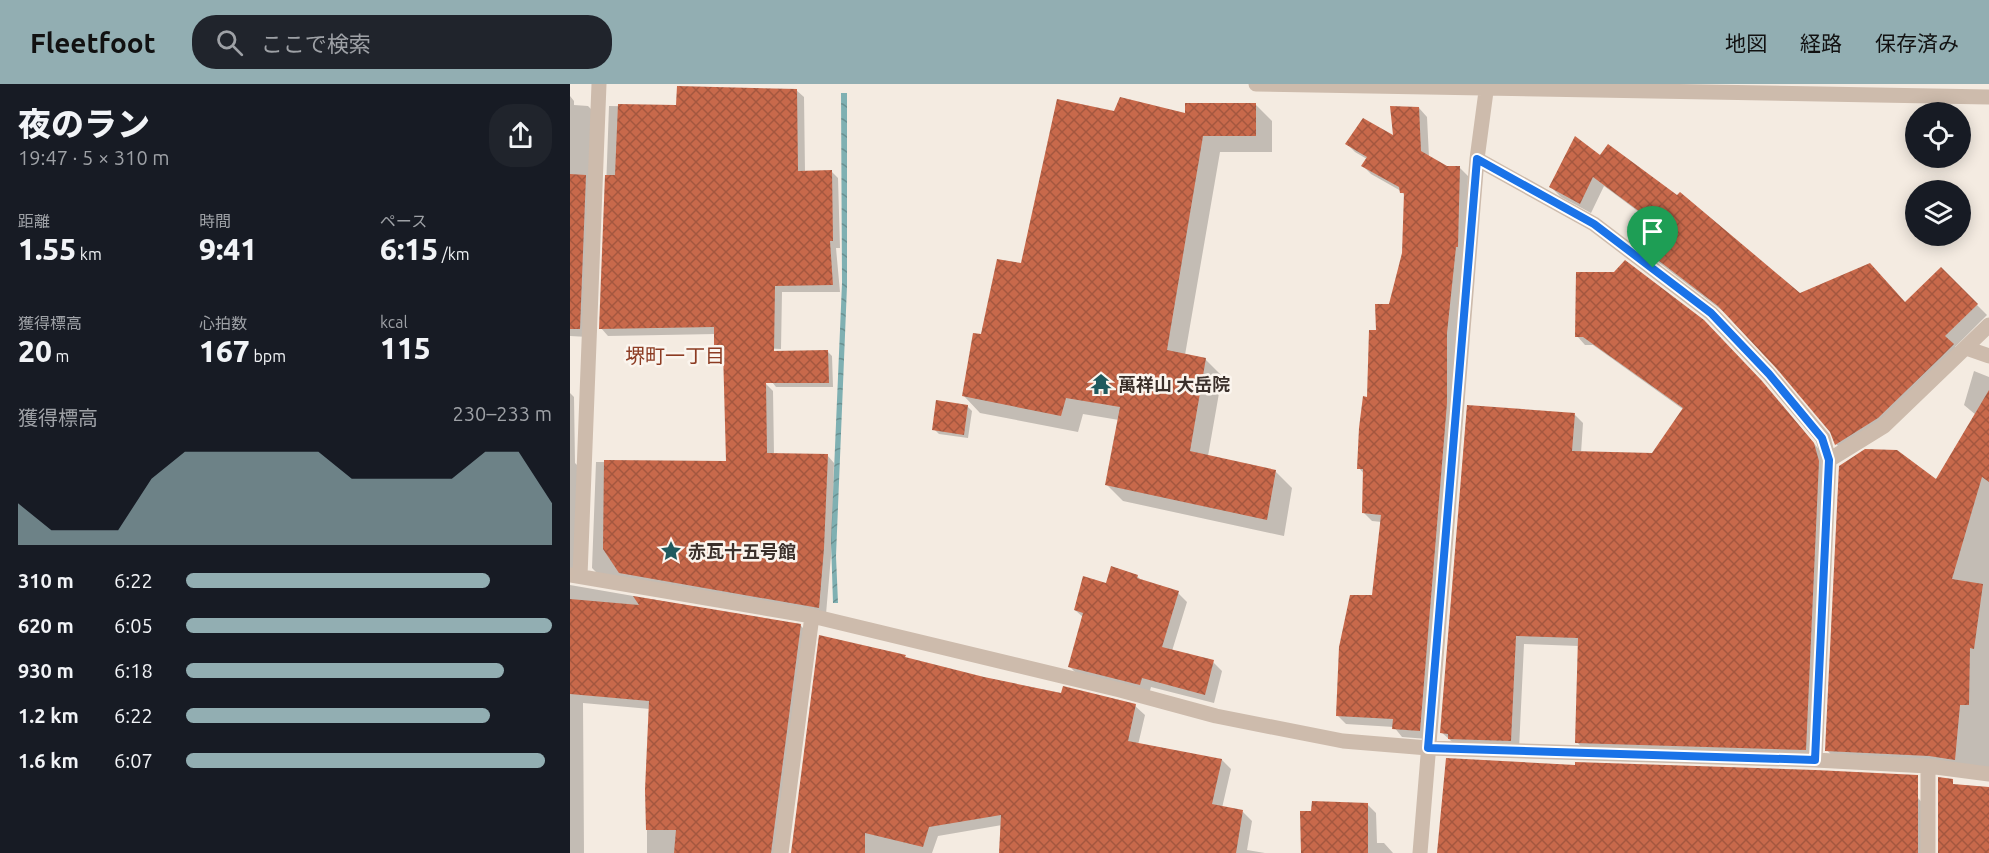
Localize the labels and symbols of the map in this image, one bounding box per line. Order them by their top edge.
pin [1627,206,1678,268]
district label: 堺町一丁目 [625,344,725,367]
temple icon: 萬祥山 大岳院 [1089,372,1113,396]
place label: 萬祥山 大岳院 [1118,374,1230,394]
place icon: 赤瓦十五号館 [659,539,683,563]
place label: 赤瓦十五号館 [688,541,796,561]

